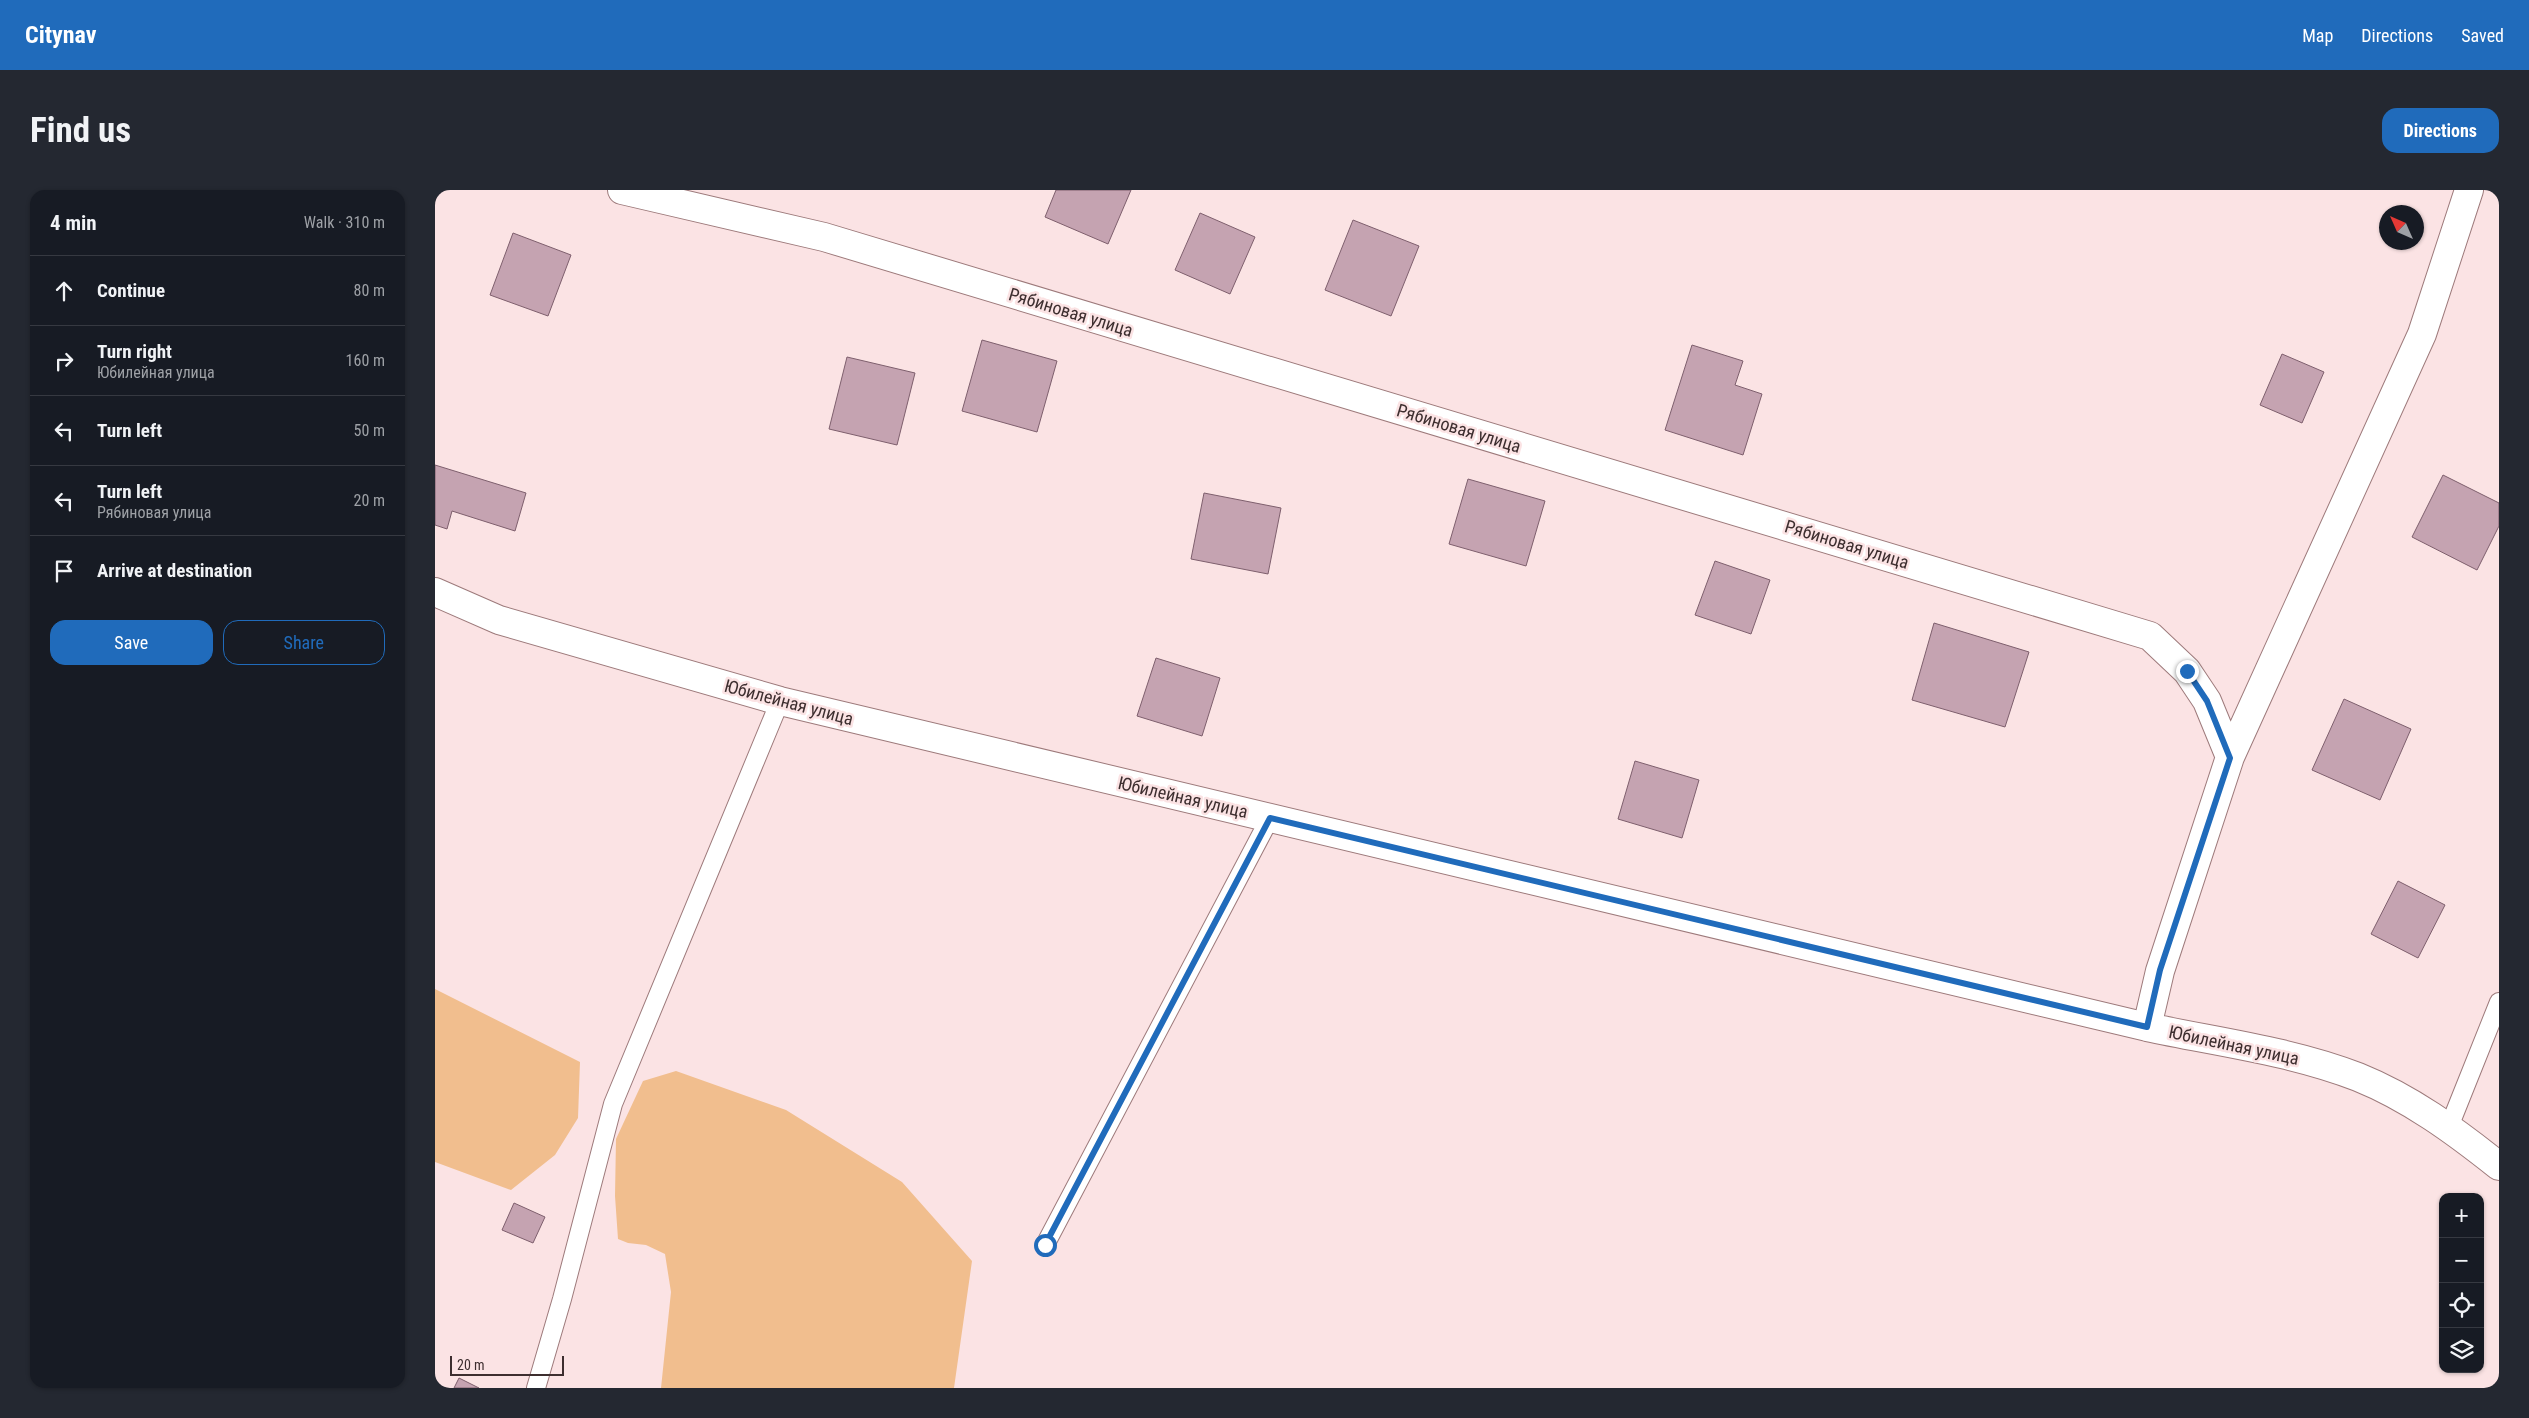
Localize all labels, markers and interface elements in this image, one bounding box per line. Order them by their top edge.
text: Citynav [25,21,96,49]
text: Map [2302,25,2333,46]
text: Directions [2361,25,2433,46]
text: Saved [2461,25,2504,46]
button: Directions [2382,108,2499,153]
text: Find us [30,110,131,151]
north arrow [2379,205,2424,250]
text: 4 min [50,211,97,235]
text: Walk · 310 m [304,213,385,232]
icon: ahead [50,277,78,305]
text: Continue [97,279,165,302]
text: 80 m [353,281,385,300]
street label: Рябиновая улица [1006,283,1136,341]
text: Turn right [97,340,172,363]
icon: right [50,347,78,375]
text: 160 m [346,351,385,370]
text: Юбилейная улица [97,363,215,382]
street label: Рябиновая улица [1394,399,1524,457]
icon: left [50,417,78,445]
text: Turn left [97,419,162,442]
text: 50 m [353,421,385,440]
text: Turn left [97,480,162,503]
icon: left [50,487,78,515]
text: 20 m [353,491,385,510]
text: Рябиновая улица [97,503,211,522]
street label: Рябиновая улица [1782,515,1912,573]
icon: arrive [50,557,78,585]
text: Arrive at destination [97,559,252,582]
button: Save [50,620,213,665]
button: Share [223,620,385,665]
route end [2176,660,2199,683]
street label: Юбилейная улица [722,675,856,729]
street label: Юбилейная улица [1116,772,1250,822]
street label: Юбилейная улица [2167,1021,2301,1069]
map controls [2439,1193,2484,1373]
button: + [2439,1193,2484,1238]
route start [1034,1234,1057,1257]
button: − [2439,1238,2484,1283]
button: locate [2439,1283,2484,1328]
button: layers [2439,1328,2484,1373]
scale bar [450,1353,564,1376]
text: 20 m [457,1357,485,1373]

